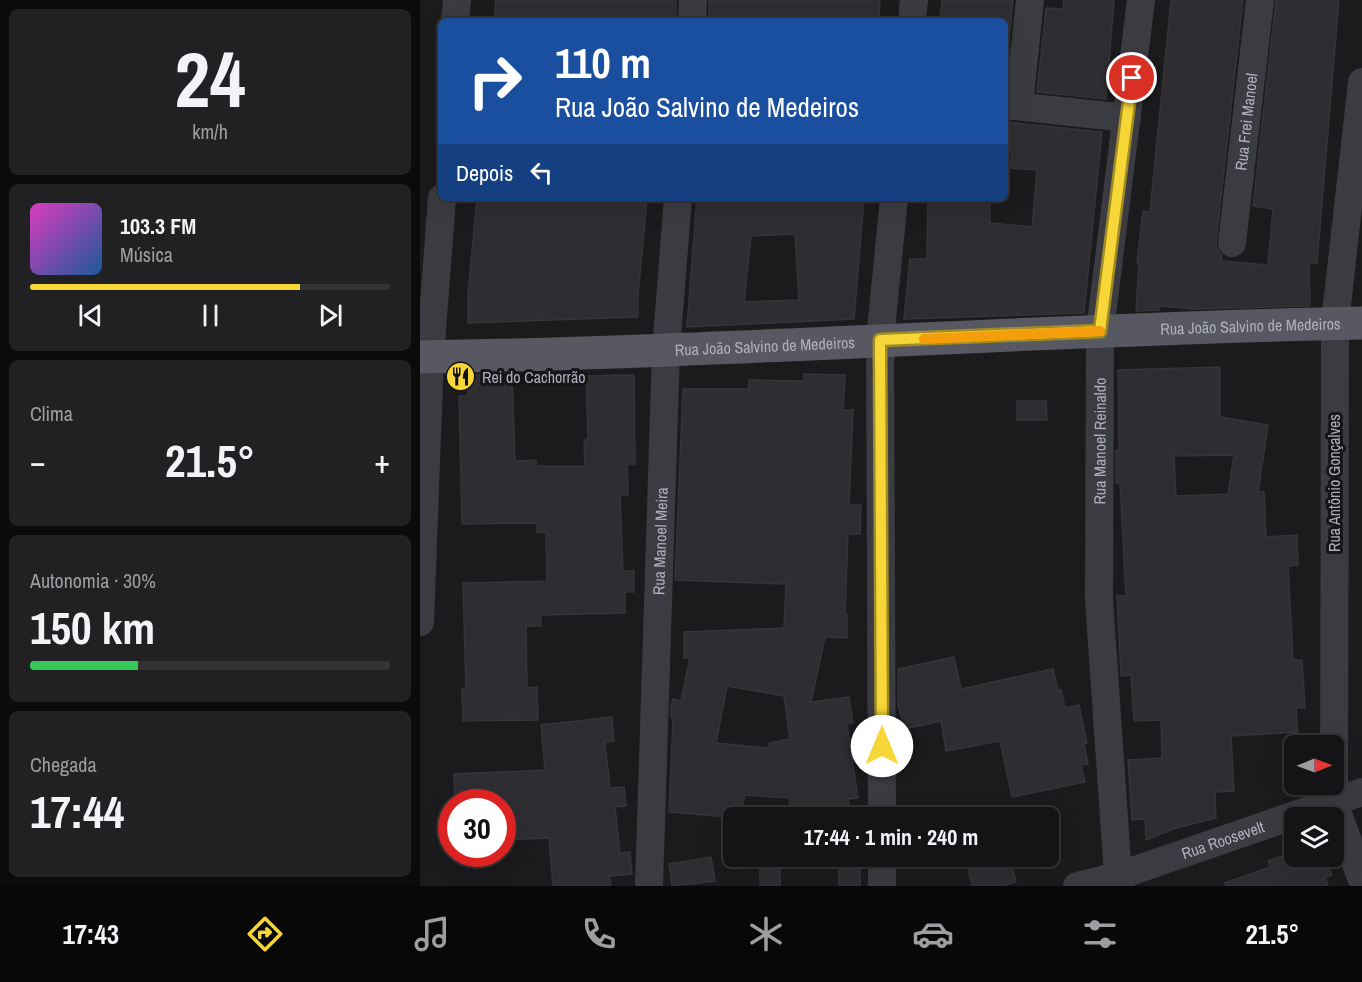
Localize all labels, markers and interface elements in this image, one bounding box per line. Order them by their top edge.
text: 24 [174,26,246,131]
text: 110 m [555,35,651,91]
icon: right [456,42,534,120]
pin [1106,52,1157,103]
icon: arrive [1115,61,1148,94]
street label: Rua Frei Manoel [1229,72,1262,172]
text: Rua João Salvino de Medeiros [555,89,859,125]
text: km/h [192,118,228,145]
icon: left [525,156,558,189]
text: Depois [456,158,513,188]
text: 103.3 FM [120,211,196,241]
text: Música [120,241,173,268]
icon: previous [74,299,107,332]
icon: pause [194,299,227,332]
icon: next [314,299,347,332]
street label: Rua João Salvino de Medeiros [1160,312,1341,340]
street label: Rua João Salvino de Medeiros [674,331,855,361]
restaurant icon: Rei do Cachorrão [445,361,477,393]
place label: Rei do Cachorrão [482,366,586,388]
street label: Rua Manoel Reinaldo [1088,378,1111,505]
text: Clima [30,400,73,427]
street label: Rua Antônio Gonçalves [1323,414,1345,552]
text: 21.5° [165,430,255,491]
text: − [30,439,46,483]
text: + [374,439,390,483]
street label: Rua Manoel Meira [647,486,673,595]
text: Autonomia · 30% [30,567,156,594]
text: 150 km [30,597,155,658]
position arrow [850,714,914,778]
north arrow [1284,735,1344,795]
map controls [1284,735,1344,867]
text: Chegada [30,751,97,778]
text: 17:44 [30,781,124,842]
speed limit sign: 30 [438,789,516,867]
button: layers [1284,807,1344,867]
street label: Rua Roosevelt [1178,815,1267,864]
text: 17:44 · 1 min · 240 m [804,822,978,852]
icon: directions [244,913,286,955]
icon: music [411,913,453,955]
icon: phone [578,913,620,955]
icon: climate [745,913,787,955]
icon: car [912,913,954,955]
icon: filters [1079,913,1121,955]
text: 17:43 [62,916,119,952]
text: 21.5° [1246,916,1299,952]

